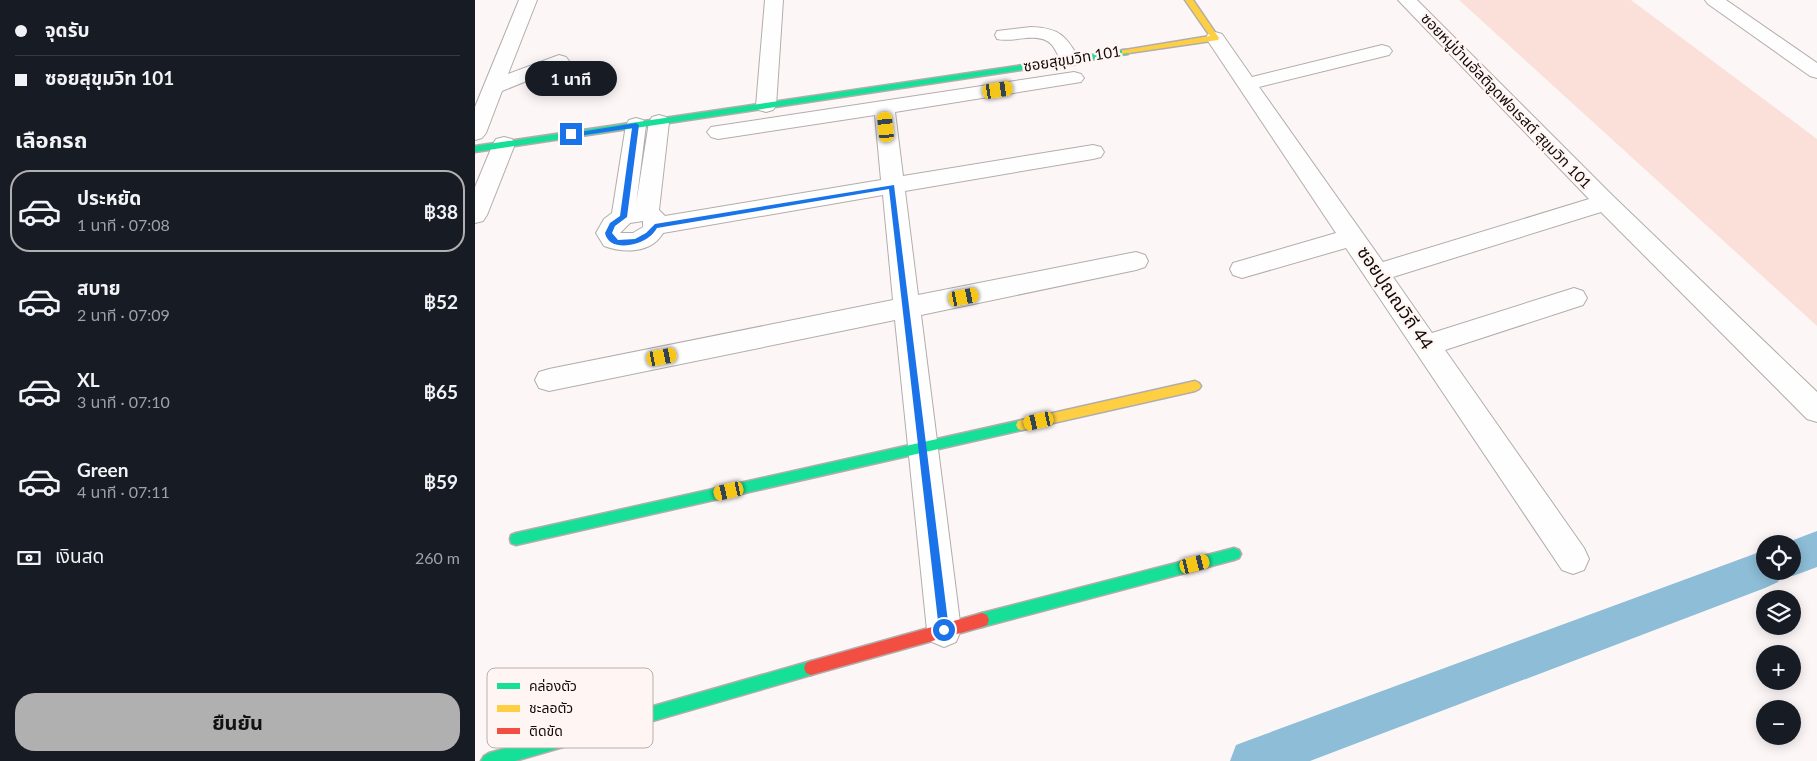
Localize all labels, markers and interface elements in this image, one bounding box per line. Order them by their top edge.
street label: ซอยหมู่บ้านอัลติจูดฟอเรสต์ สุขุมวิท 101 [1417,9,1596,192]
text: จุดรับ [45,18,90,41]
street label: ซอยสุขุมวิท 101 [1022,41,1122,76]
callout: 1 นาที [525,62,617,96]
text: ซอยสุขุมวิท 101 [45,66,174,89]
text: 1 นาที [551,69,591,88]
car [982,80,1013,100]
car [876,111,895,143]
route end [560,123,582,145]
text: เลือกรถ [15,126,88,153]
text: ประหยัด [77,186,141,209]
icon: car [17,189,62,234]
text: ฿38 [423,200,458,223]
text: 1 นาที · 07:08 [77,215,170,234]
street label: ซอยปุณณวิถี 44 [1352,242,1438,354]
text: สบาย [77,276,121,299]
icon: car [17,279,62,324]
car [947,287,980,307]
text: ฿52 [423,290,458,313]
text: 2 นาที · 07:09 [77,305,170,324]
car [645,347,678,367]
text: XL [77,368,100,391]
icon: car [17,369,62,414]
text: ฿65 [423,380,458,403]
text: 3 นาที · 07:10 [77,392,170,411]
car [1022,410,1055,432]
text: Green [77,458,128,481]
icon: car [17,459,62,504]
text: ฿59 [423,470,458,493]
car [712,480,745,502]
text: 4 นาที · 07:11 [77,482,170,501]
map controls [1756,535,1801,745]
button: locate [1756,535,1801,580]
icon: cash [15,544,43,572]
text: เงินสด [55,544,104,567]
text: 260 m [415,548,460,567]
car [1178,553,1211,575]
button: layers [1756,590,1801,635]
route start [933,619,955,641]
button: + [1756,645,1801,690]
legend [487,668,653,748]
text: คล่องตัว [529,677,577,694]
button: ยืนยัน [15,693,460,751]
text: ชะลอตัว [529,699,573,716]
button: − [1756,700,1801,745]
text: ติดขัด [529,722,563,739]

